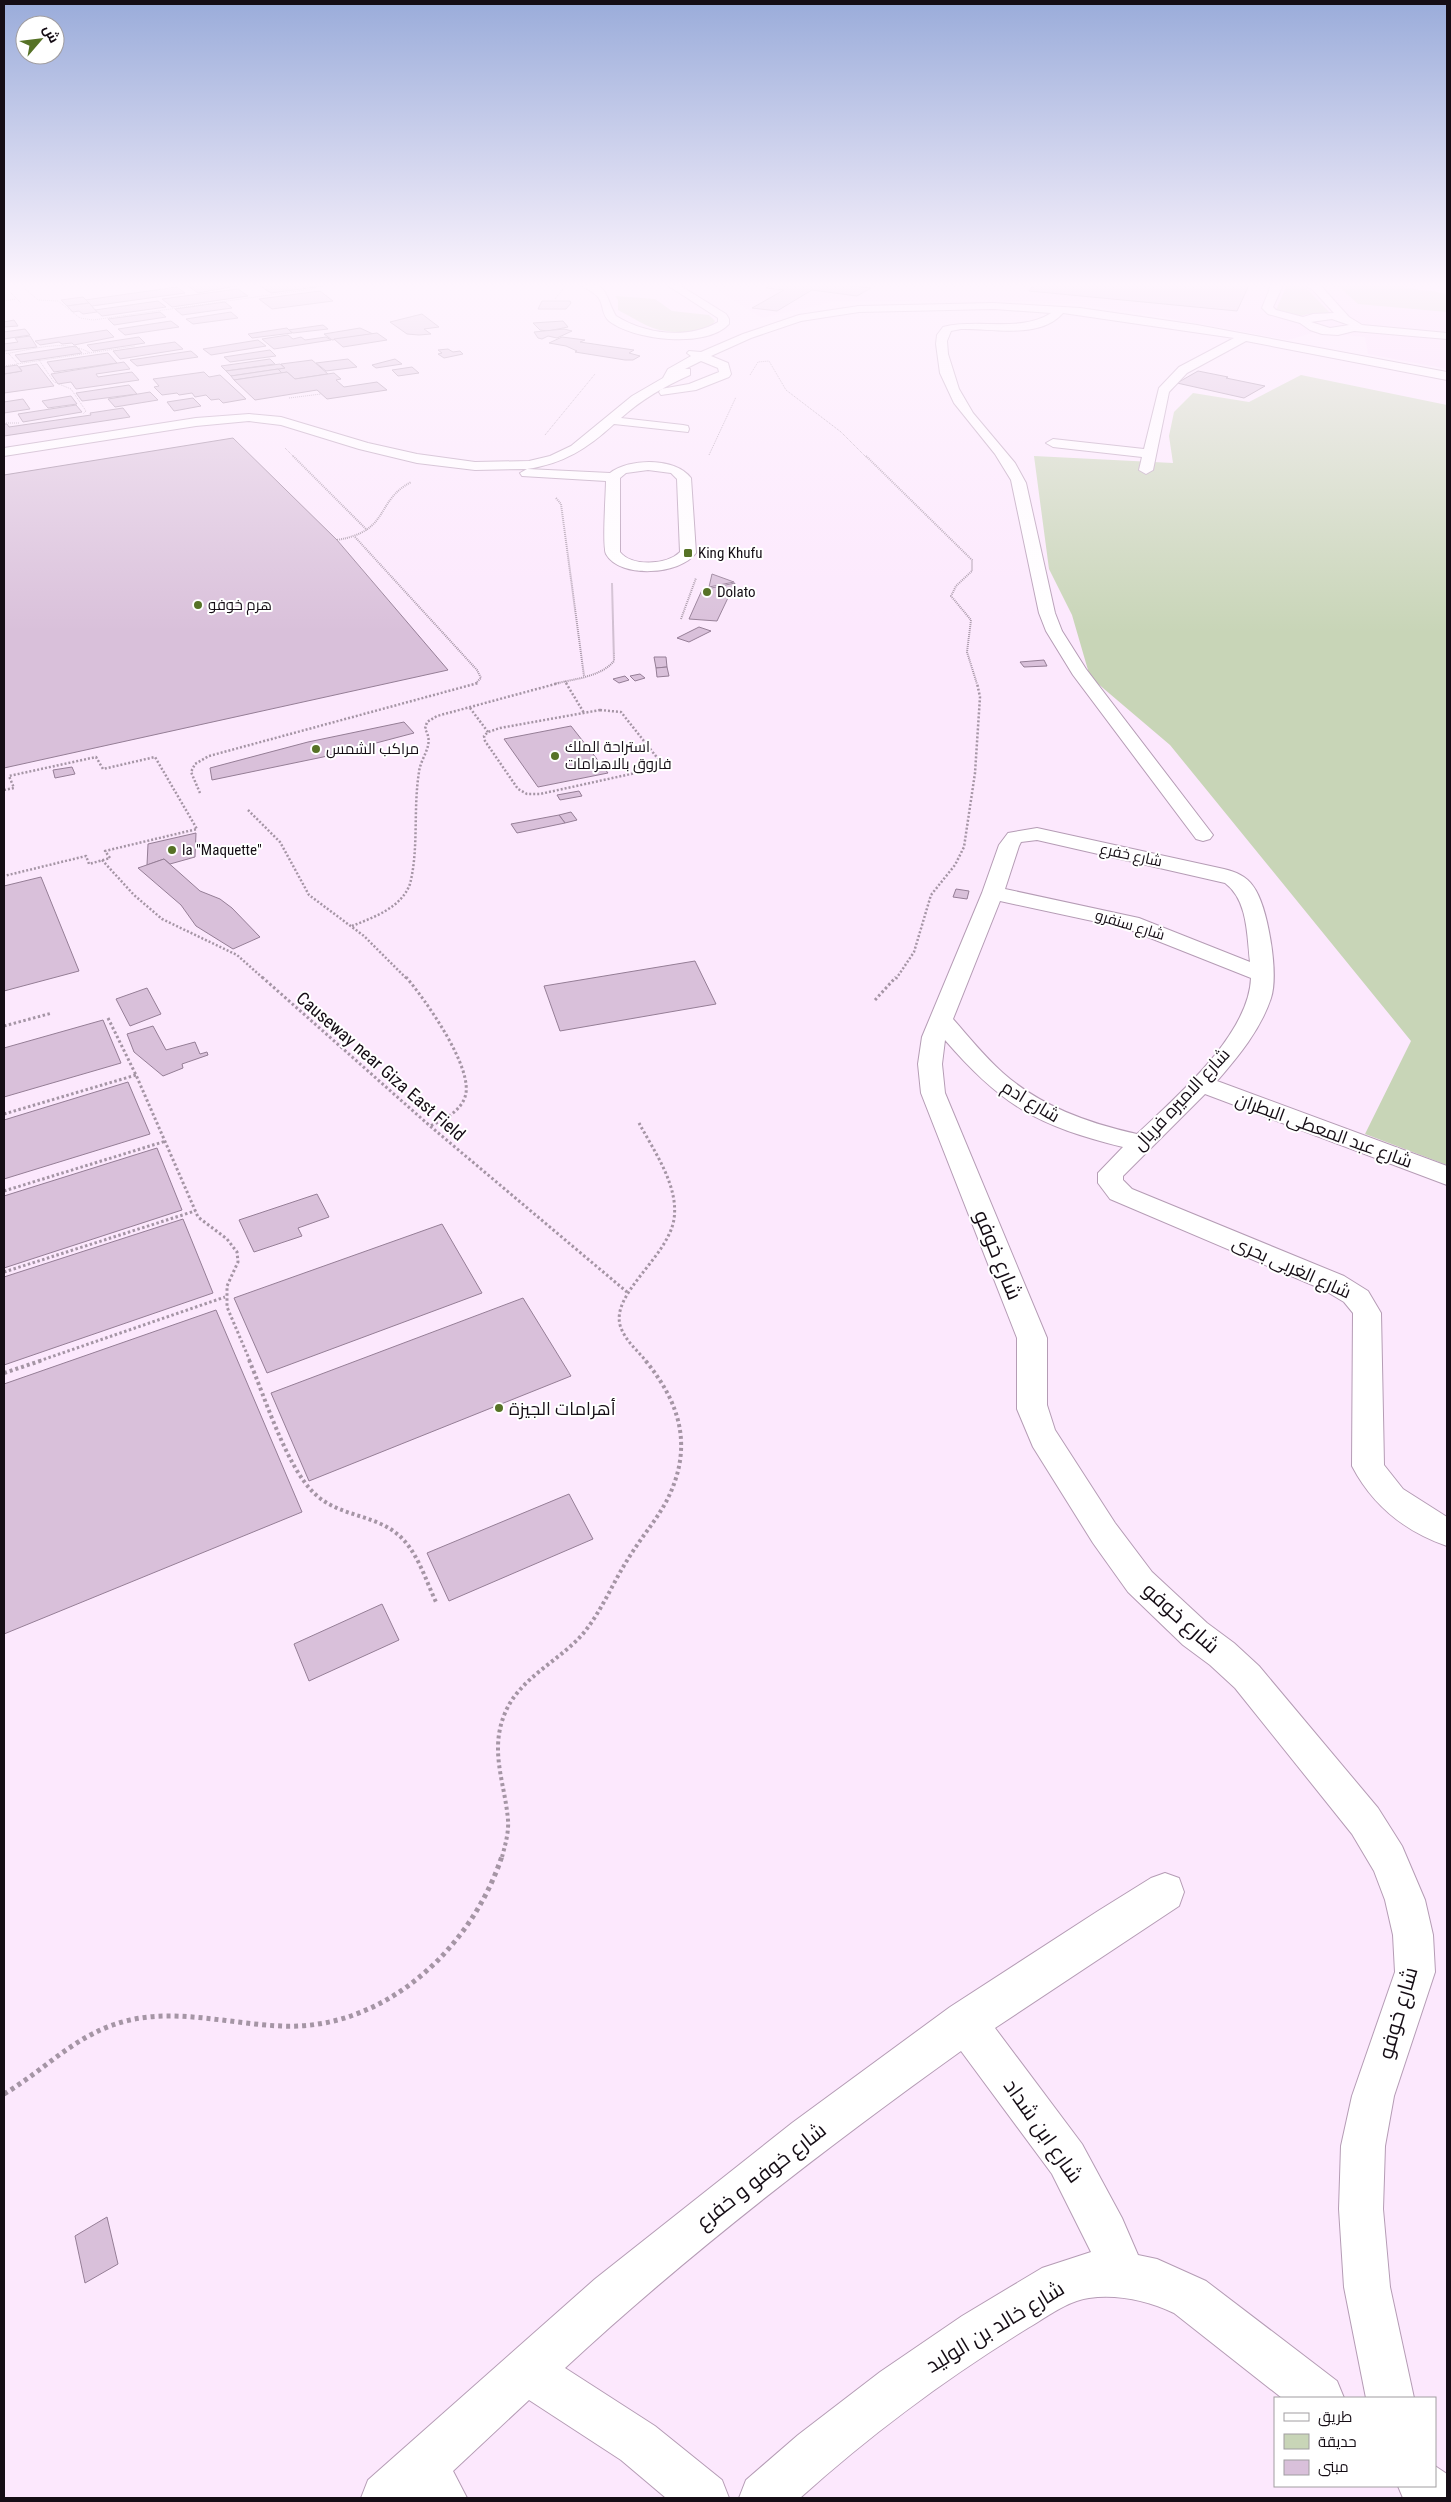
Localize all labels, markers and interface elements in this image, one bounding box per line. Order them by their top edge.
north arrow [15,15,65,65]
text: ش [39,22,63,46]
place label: King Khufu [698,544,762,562]
marker: King Khufu [682,547,694,559]
place label: Dolato [717,583,756,601]
marker: Dolato [701,586,713,598]
place label: هرم خوفو [208,596,272,615]
marker: هرم خوفو [192,599,204,611]
place label: استراحة الملك فاروق بالاهرامات [565,738,672,774]
place label: مراكب الشمس [326,740,419,759]
marker: مراكب الشمس [310,743,322,755]
marker: استراحة الملك فاروق بالاهرامات [549,750,561,762]
street label: شارع خفرع [1098,840,1164,872]
place label: la "Maquette" [182,841,262,859]
marker: la "Maquette" [166,844,178,856]
street label: شارع سنفرو [1093,906,1167,946]
street label: Causeway near Giza East Field [292,987,470,1145]
street label: شارع الاميره فريال [1128,1043,1235,1156]
street label: شارع ادم [997,1076,1064,1128]
street label: شارع عبد المعطى البطران [1232,1088,1415,1174]
street label: شارع خوفو [967,1207,1027,1304]
street label: شارع الغربى بحرى [1229,1231,1355,1304]
place label: أهرامات الجيزة [509,1398,616,1420]
marker: أهرامات الجيزة [493,1402,505,1414]
street label: شارع خوفو [1137,1578,1224,1660]
street label: شارع خوفو [1373,1964,1424,2062]
street label: شارع ابن شداد [997,2075,1087,2188]
street label: شارع خوفو و خفرع [691,2118,832,2236]
street label: شارع خالد بن الوليد [922,2276,1070,2379]
legend [1274,2397,1436,2487]
text: طريق [1318,2408,1352,2427]
text: حديقة [1318,2433,1357,2451]
text: مبنى [1318,2458,1349,2477]

